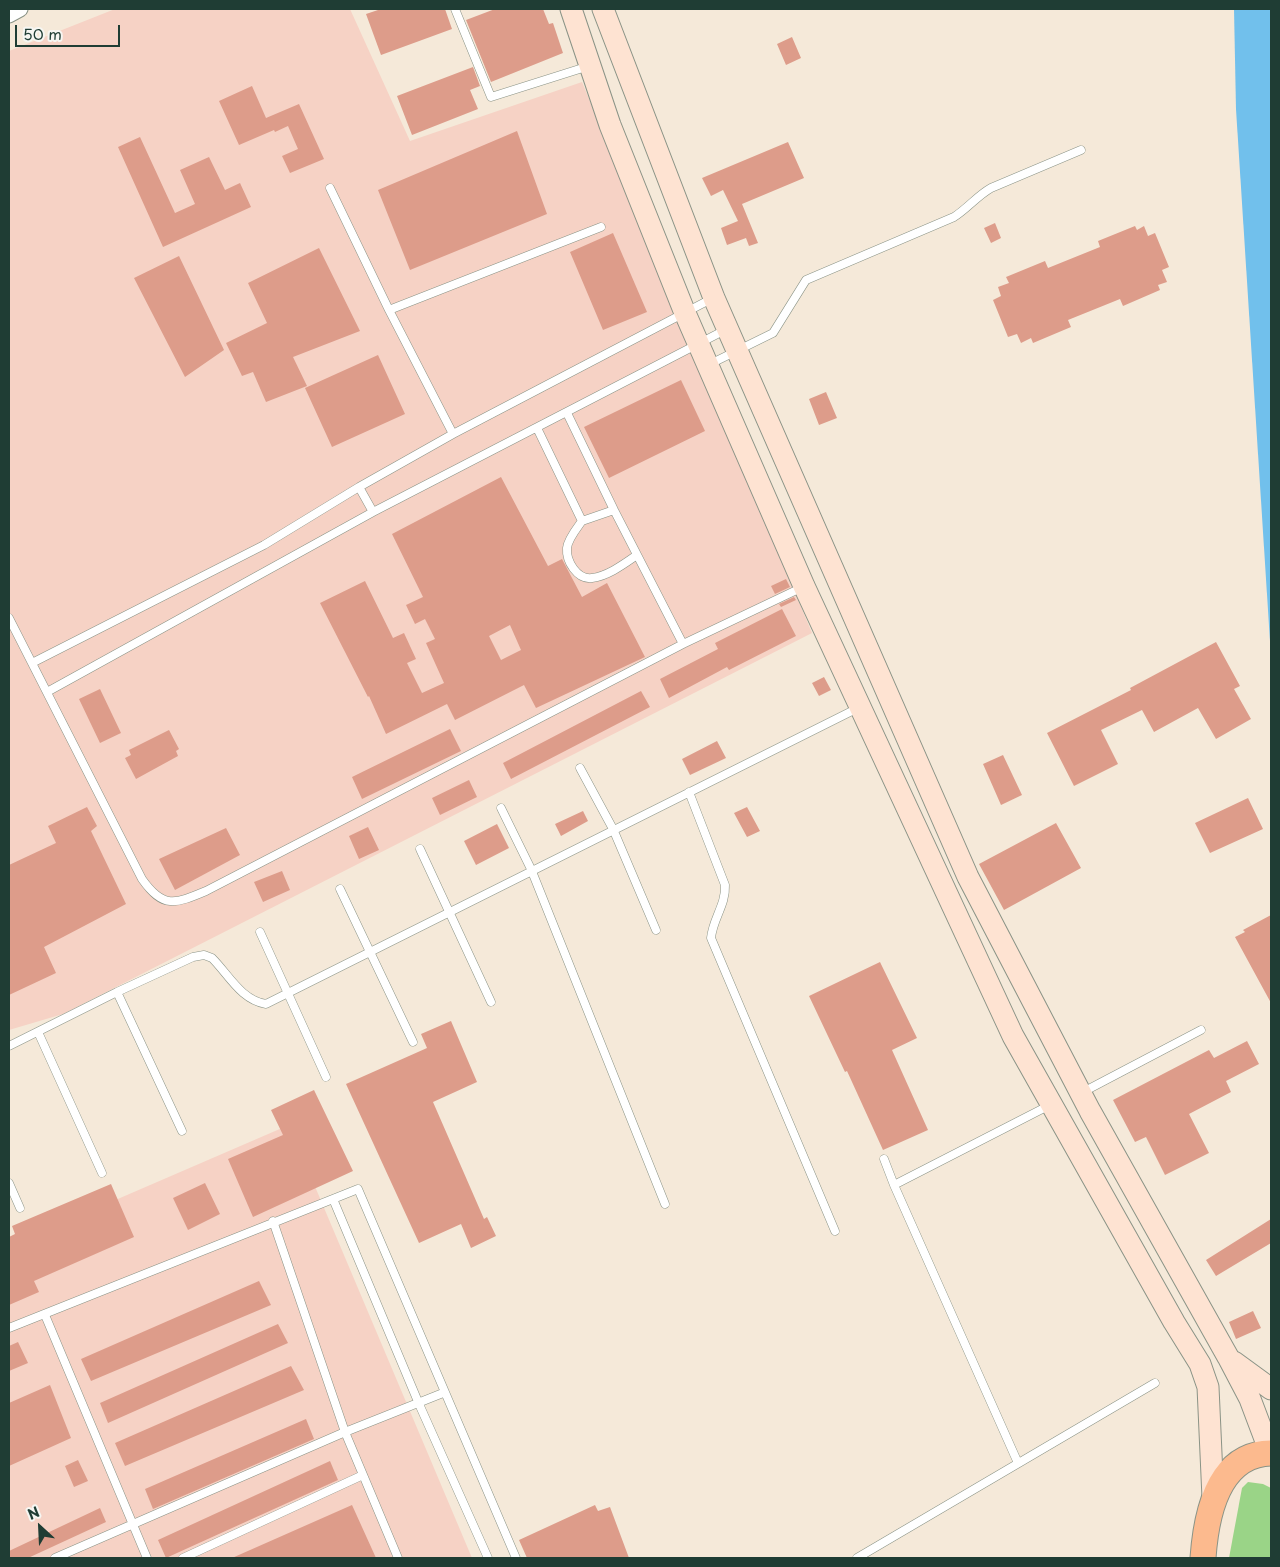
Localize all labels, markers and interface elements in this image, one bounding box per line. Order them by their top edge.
scale bar [18,15,122,47]
text: 50 m [23,22,62,45]
text: N [24,1501,43,1525]
north arrow [15,1502,65,1552]

